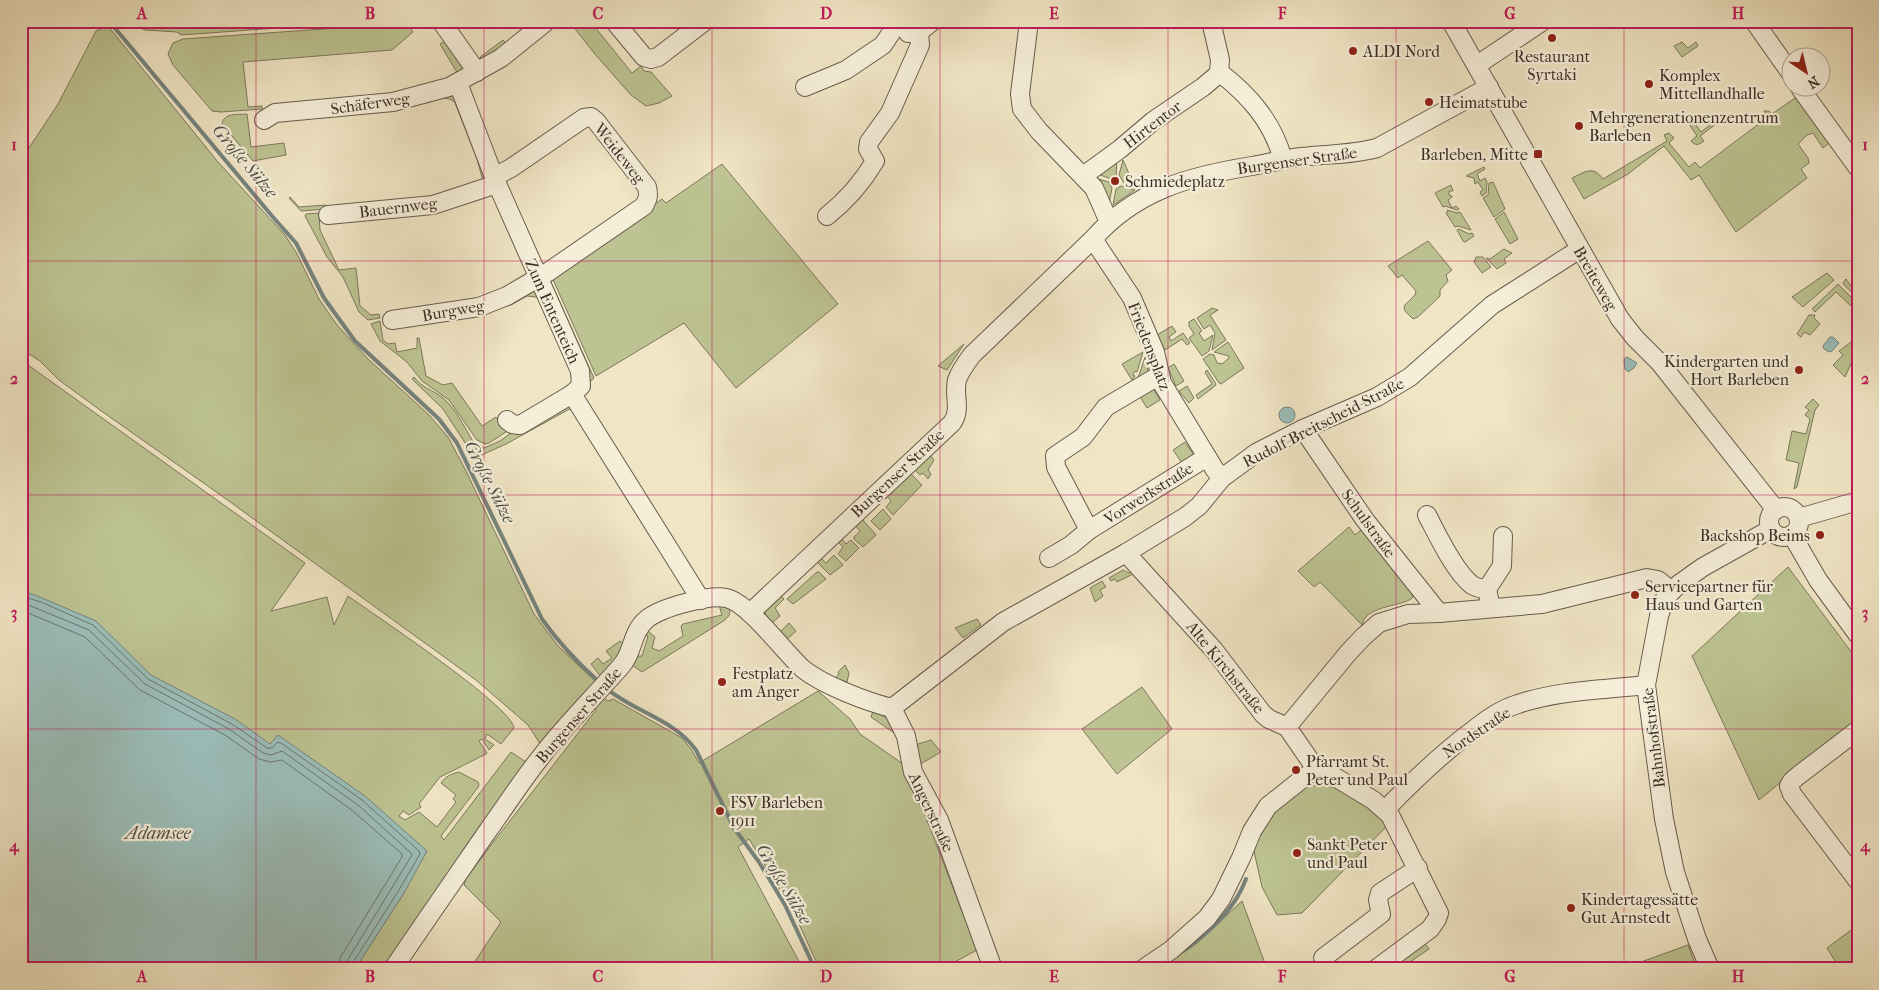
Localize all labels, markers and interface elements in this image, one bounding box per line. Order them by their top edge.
text: A [136,4,148,23]
text: B [365,4,375,23]
text: C [593,4,604,23]
text: D [820,4,832,23]
text: E [1049,4,1059,23]
text: F [1277,4,1287,23]
text: G [1504,4,1516,23]
text: H [1732,4,1745,23]
marker: Restaurant Syrtaki [1546,32,1558,44]
place label: ALDI Nord [1362,42,1440,61]
marker: ALDI Nord [1347,45,1359,57]
place label: Restaurant Syrtaki [1514,47,1590,84]
north arrow [1782,48,1832,98]
place label: Komplex Mittellandhalle [1659,66,1765,103]
text: N [1804,72,1822,92]
marker: Komplex Mittellandhalle [1643,78,1655,90]
street label: Schäferweg [329,88,411,118]
place label: Heimatstube [1439,93,1528,112]
street label: Hirtentor [1120,96,1185,152]
marker: Heimatstube [1423,96,1435,108]
place label: Mehrgenerationenzentrum Barleben [1589,108,1779,145]
street label: Weideweg [589,118,649,188]
water label: Große Sülze [208,120,282,203]
marker: Mehrgenerationenzentrum Barleben [1573,120,1585,132]
text: 1 [11,135,17,154]
text: 1 [1862,135,1868,154]
street label: Burgenser Straße [1236,143,1358,178]
place label: Barleben, Mitte [1420,145,1528,164]
marker: Barleben, Mitte [1532,148,1544,160]
place label: Schmiedeplatz [1125,172,1225,191]
marker: Schmiedeplatz [1109,175,1121,187]
street label: Bauernweg [358,193,439,222]
street label: Breiteweg [1570,243,1622,314]
street label: Zum Ententeich [521,256,584,366]
street label: Burgweg [420,296,486,325]
street label: Friedensplatz [1124,299,1175,393]
place label: Kindergarten und Hort Barleben [1664,352,1790,389]
marker: Kindergarten und Hort Barleben [1793,364,1805,376]
text: 2 [10,369,18,388]
text: 2 [1861,369,1869,388]
street label: Rudolf-Breitscheid-Straße [1239,373,1407,471]
street label: Burgenser Straße [847,425,948,522]
water label: Große Sülze [460,437,520,528]
street label: Vorwerkstraße [1099,458,1196,529]
street label: Schulstraße [1337,485,1400,561]
place label: Backshop Beims [1700,526,1810,545]
marker: Backshop Beims [1814,529,1826,541]
place label: Servicepartner für Haus und Garten [1645,577,1773,614]
marker: Servicepartner für Haus und Garten [1629,589,1641,601]
text: 3 [11,603,17,623]
text: 3 [1862,603,1868,623]
street label: Alte Kirchstraße [1182,617,1269,717]
street label: Burgenser Straße [532,663,625,767]
place label: Festplatz am Anger [732,664,799,701]
marker: Festplatz am Anger [716,676,728,688]
street label: Bahnhofstraße [1638,687,1669,789]
street label: Nordstraße [1439,703,1514,762]
place label: Pfarramt St. Peter und Paul [1306,752,1408,789]
marker: Pfarramt St. Peter und Paul [1290,764,1302,776]
street label: Angerstraße [904,769,958,855]
place label: FSV Barleben 1911 [730,793,824,830]
marker: FSV Barleben 1911 [714,805,726,817]
water label: Adamsee [123,823,191,844]
place label: Sankt Peter und Paul [1306,835,1387,872]
text: 4 [8,836,20,856]
text: 4 [1859,836,1871,856]
water label: Große Sülze [751,840,816,929]
marker: Sankt Peter und Paul [1291,847,1303,859]
place label: Kindertagessätte Gut Arnstedt [1581,890,1698,927]
marker: Kindertagessätte Gut Arnstedt [1565,902,1577,914]
text: A [136,967,148,986]
text: B [365,967,375,986]
text: C [593,967,604,986]
text: D [820,967,832,986]
text: E [1049,967,1059,986]
text: F [1277,967,1287,986]
text: G [1504,967,1516,986]
text: H [1732,967,1745,986]

